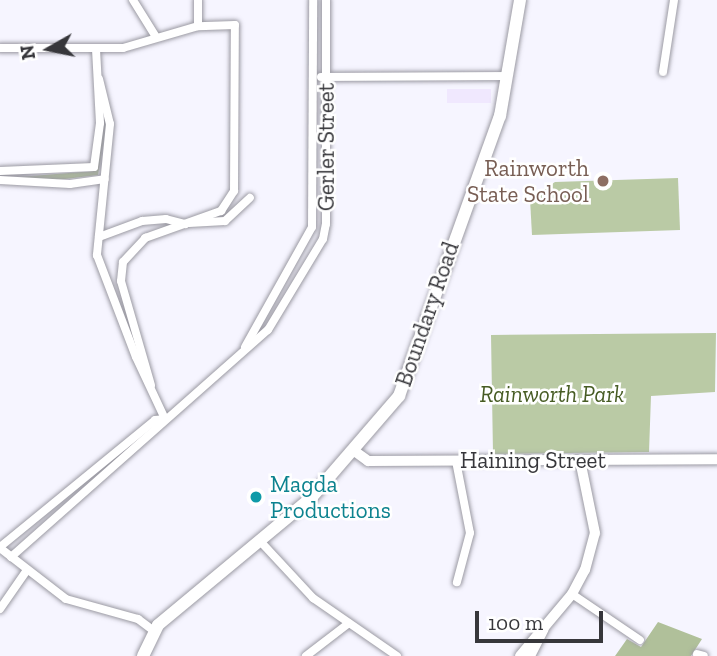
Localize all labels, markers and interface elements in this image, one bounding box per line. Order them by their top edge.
north arrow [14,14,84,84]
text: N [15,43,40,61]
street label: Gerler Street [312,83,340,211]
place label: Rainworth State School [467,154,589,208]
marker: Rainworth State School [595,173,611,189]
street label: Boundary Road [389,238,465,390]
park label: Rainworth Park [480,380,624,408]
street label: Haining Street [460,446,606,474]
place label: Magda Productions [270,470,391,524]
marker: Magda Productions [248,489,264,505]
scale bar [479,596,607,640]
text: 100 m [488,610,543,635]

